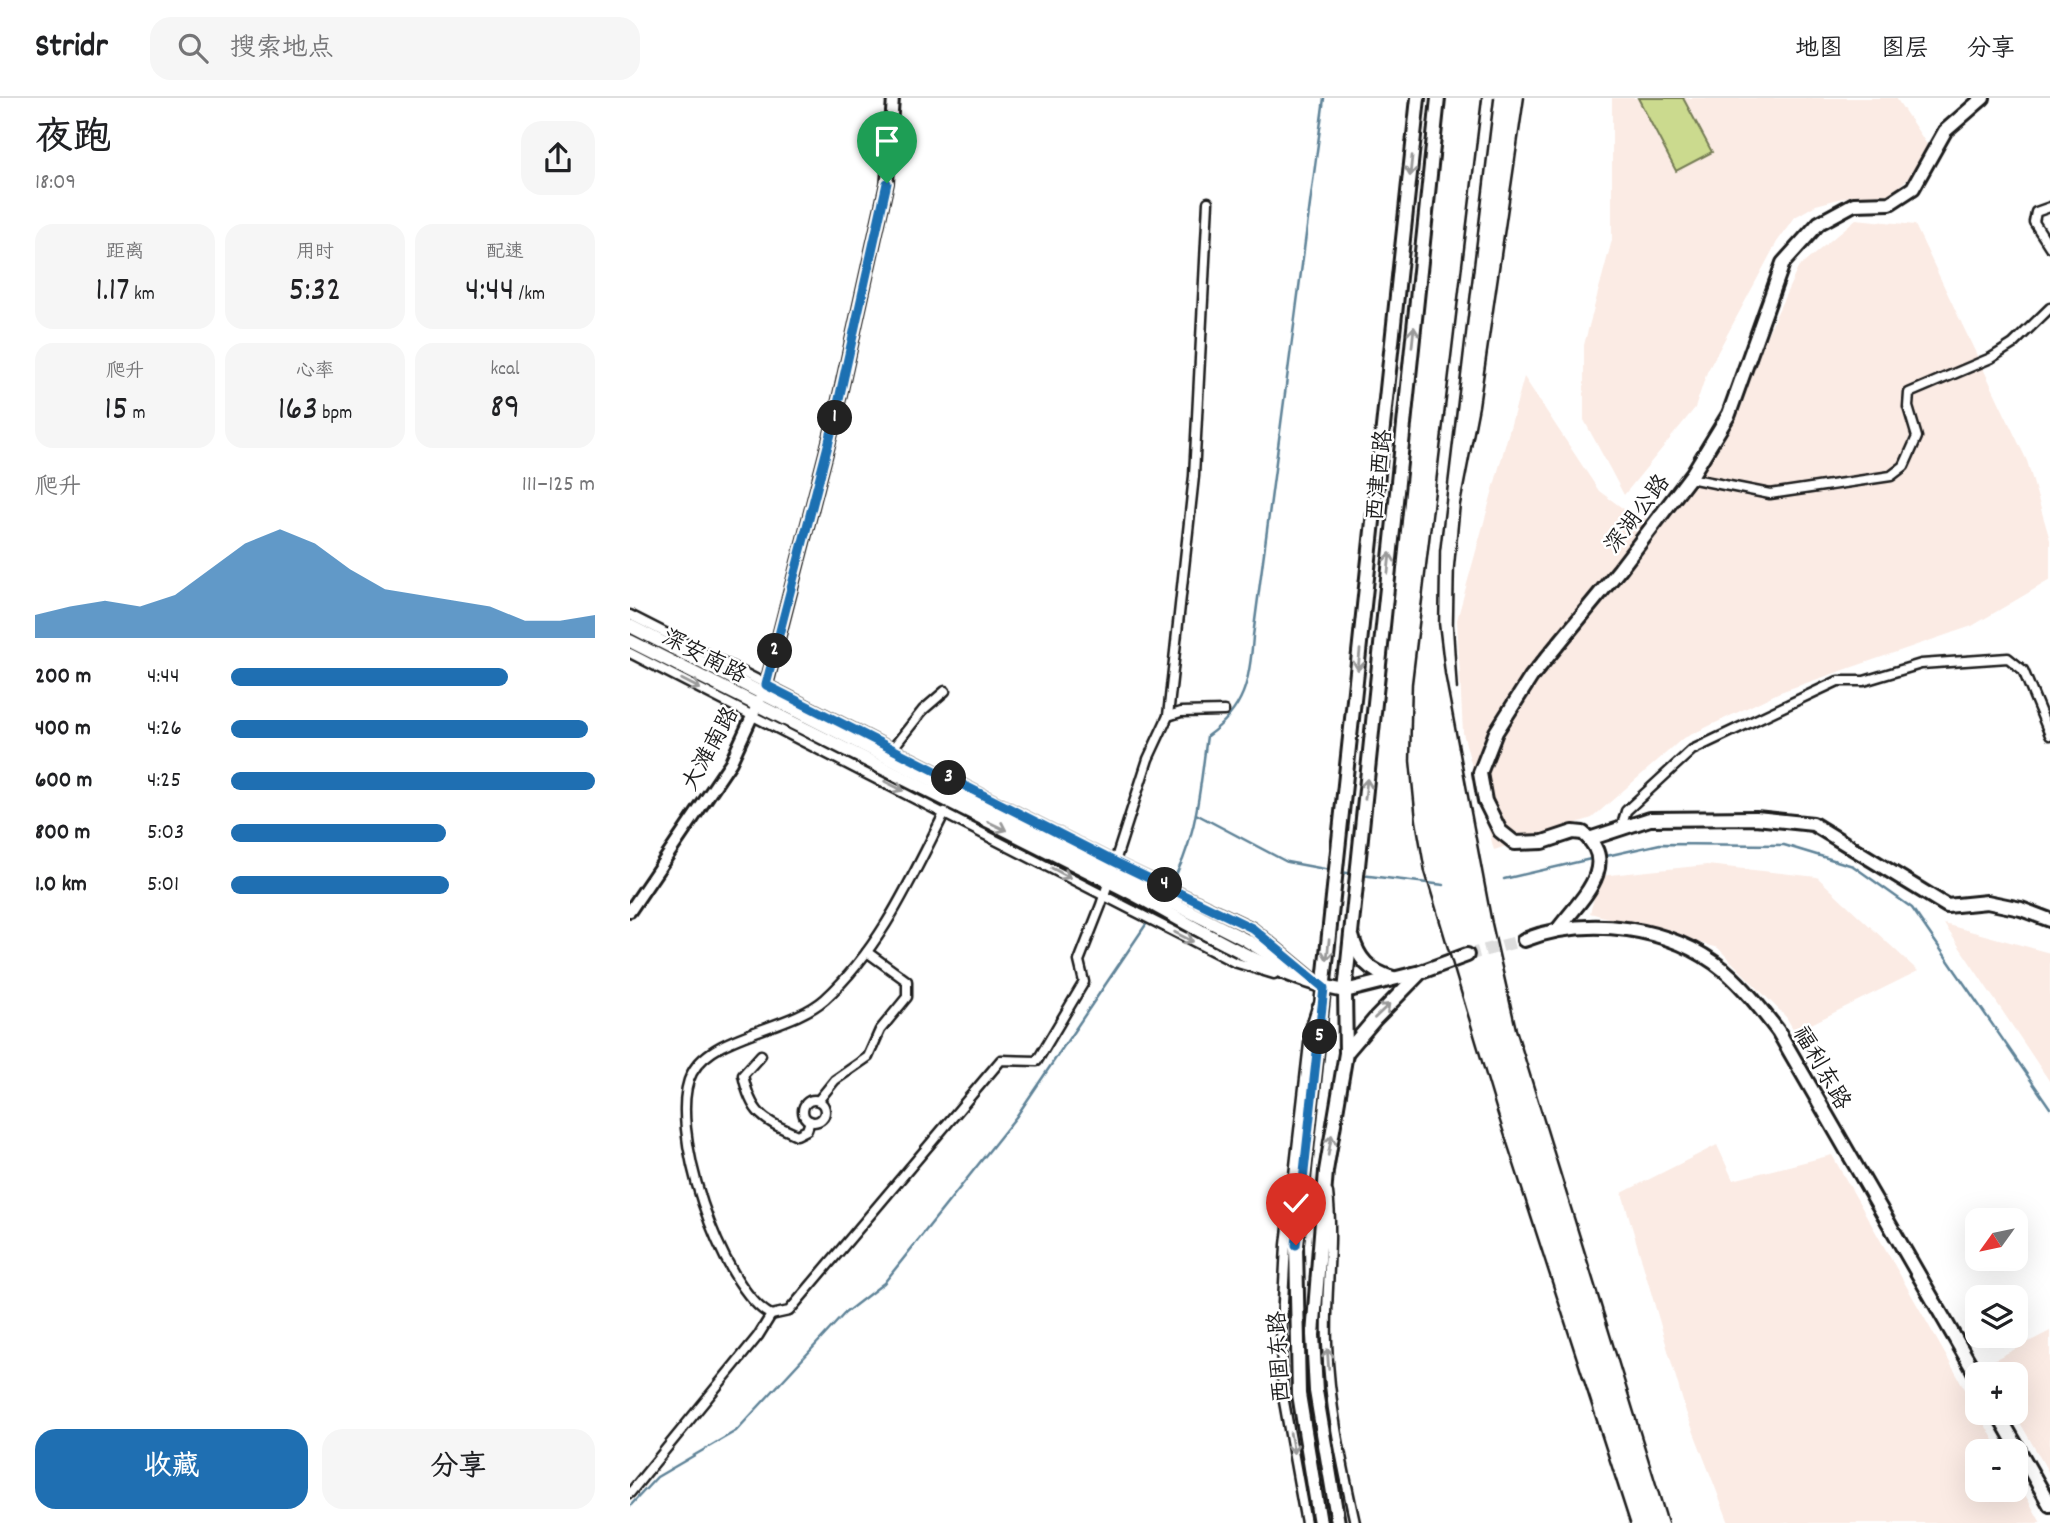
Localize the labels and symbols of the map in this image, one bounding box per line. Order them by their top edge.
pin [857,111,917,183]
one-way arrow [1404,154,1417,177]
one-way arrow [1407,326,1420,349]
pin: 1 [818,400,852,436]
street label: 西津西路 [1360,428,1403,523]
street label: 深湖公路 [1598,468,1680,562]
one-way arrow [1383,552,1396,575]
street label: 深安南路 [655,623,752,694]
pin: 2 [758,634,792,668]
one-way arrow [1352,648,1365,671]
one-way arrow [680,677,701,691]
street label: 大滩南路 [675,701,749,798]
pin: 3 [932,760,966,796]
one-way arrow [1360,779,1373,801]
one-way arrow [883,780,904,794]
one-way arrow [986,819,1007,833]
one-way arrow [1050,866,1071,880]
pin: 4 [1148,868,1182,902]
one-way arrow [1173,930,1194,944]
one-way arrow [1321,938,1334,961]
one-way arrow [1374,1003,1391,1020]
pin: 5 [1302,1020,1338,1054]
street label: 福利东路 [1783,1021,1857,1117]
one-way arrow [1324,1134,1338,1157]
pin [1266,1173,1326,1245]
north arrow [1965,1208,2028,1270]
street label: 西固东路 [1263,1310,1300,1404]
one-way arrow [1321,1349,1334,1371]
one-way arrow [1285,1431,1299,1454]

